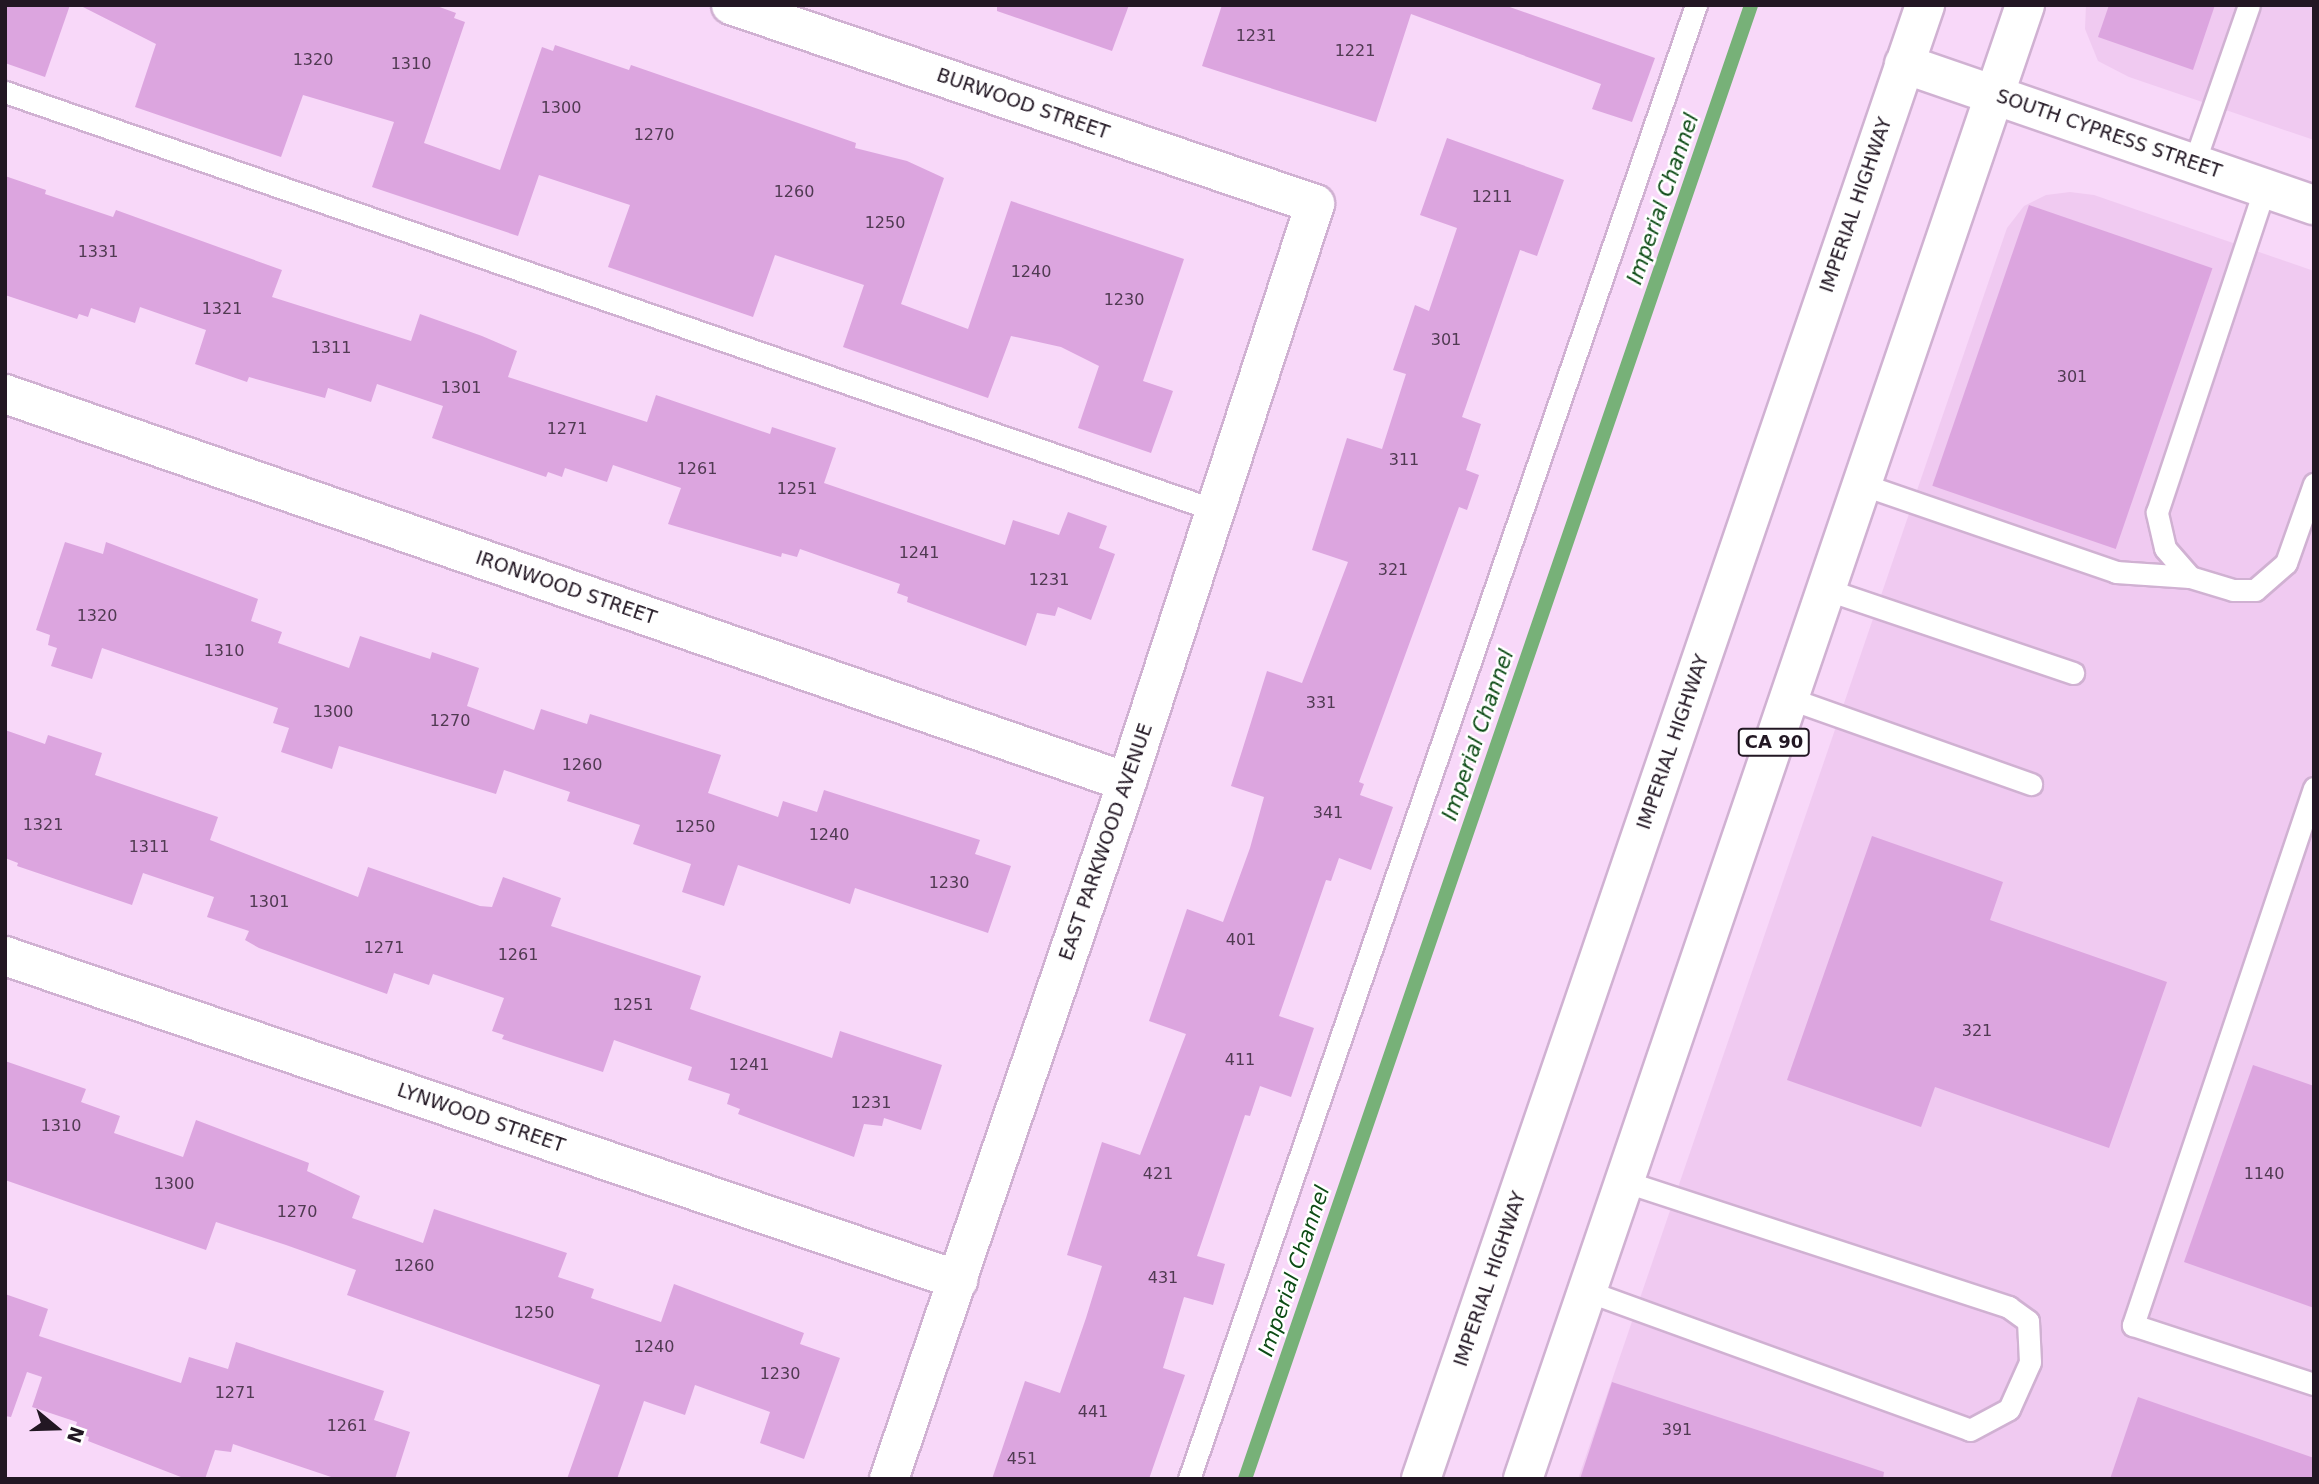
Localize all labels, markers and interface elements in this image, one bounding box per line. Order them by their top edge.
house number: 1231 [1236,26,1276,46]
house number: 1221 [1335,41,1375,61]
house number: 1320 [293,50,333,70]
house number: 1310 [391,54,431,74]
street label: BURWOOD STREET [934,64,1112,144]
street label: SOUTH CYPRESS STREET [1993,85,2225,183]
house number: 1300 [541,98,581,118]
water label: Imperial Channel [1622,110,1704,288]
street label: IMPERIAL HIGHWAY [1815,114,1897,296]
house number: 1270 [634,125,674,145]
house number: 1260 [774,182,814,202]
house number: 1211 [1472,187,1512,207]
house number: 1250 [865,213,905,233]
house number: 1331 [78,242,118,262]
house number: 1240 [1011,262,1051,282]
house number: 1230 [1104,290,1144,310]
house number: 1321 [202,299,242,319]
house number: 301 [1431,330,1461,350]
house number: 1311 [311,338,351,358]
house number: 301 [2057,367,2087,387]
house number: 1301 [441,378,481,398]
house number: 1271 [547,419,587,439]
house number: 311 [1389,450,1419,470]
house number: 1261 [677,459,717,479]
house number: 1251 [777,479,817,499]
house number: 1241 [899,543,939,563]
street label: IRONWOOD STREET [473,546,659,630]
house number: 321 [1378,560,1408,580]
house number: 1231 [1029,570,1069,590]
house number: 1320 [77,606,117,626]
house number: 1310 [204,641,244,661]
water label: Imperial Channel [1437,646,1519,824]
street label: IMPERIAL HIGHWAY [1632,651,1714,833]
house number: 331 [1306,693,1336,713]
house number: 1300 [313,702,353,722]
house number: 1270 [430,711,470,731]
street label: EAST PARKWOOD AVENUE [1055,720,1157,964]
road number: CA 90 [1737,728,1811,756]
house number: 1260 [562,755,602,775]
house number: 341 [1313,803,1343,823]
house number: 1321 [23,815,63,835]
house number: 1250 [675,817,715,837]
house number: 1240 [809,825,849,845]
house number: 1311 [129,837,169,857]
house number: 1230 [929,873,969,893]
house number: 1301 [249,892,289,912]
house number: 401 [1226,930,1256,950]
house number: 1271 [364,938,404,958]
house number: 1261 [498,945,538,965]
house number: 1251 [613,995,653,1015]
house number: 321 [1962,1021,1992,1041]
house number: 411 [1225,1050,1255,1070]
house number: 1241 [729,1055,769,1075]
street label: LYNWOOD STREET [394,1079,568,1157]
house number: 1231 [851,1093,891,1113]
house number: 1310 [41,1116,81,1136]
house number: 421 [1143,1164,1173,1184]
house number: 1140 [2244,1164,2284,1184]
house number: 1300 [154,1174,194,1194]
water label: Imperial Channel [1253,1182,1335,1360]
street label: IMPERIAL HIGHWAY [1449,1188,1531,1370]
house number: 1270 [277,1202,317,1222]
house number: 1260 [394,1256,434,1276]
house number: 431 [1148,1268,1178,1288]
house number: 1250 [514,1303,554,1323]
house number: 1240 [634,1337,674,1357]
house number: 1230 [760,1364,800,1384]
house number: 1271 [215,1383,255,1403]
north arrow [21,1393,91,1463]
house number: 441 [1078,1402,1108,1422]
house number: 1261 [327,1416,367,1436]
house number: 391 [1662,1420,1692,1440]
text: N [63,1424,89,1446]
house number: 451 [1007,1449,1037,1469]

